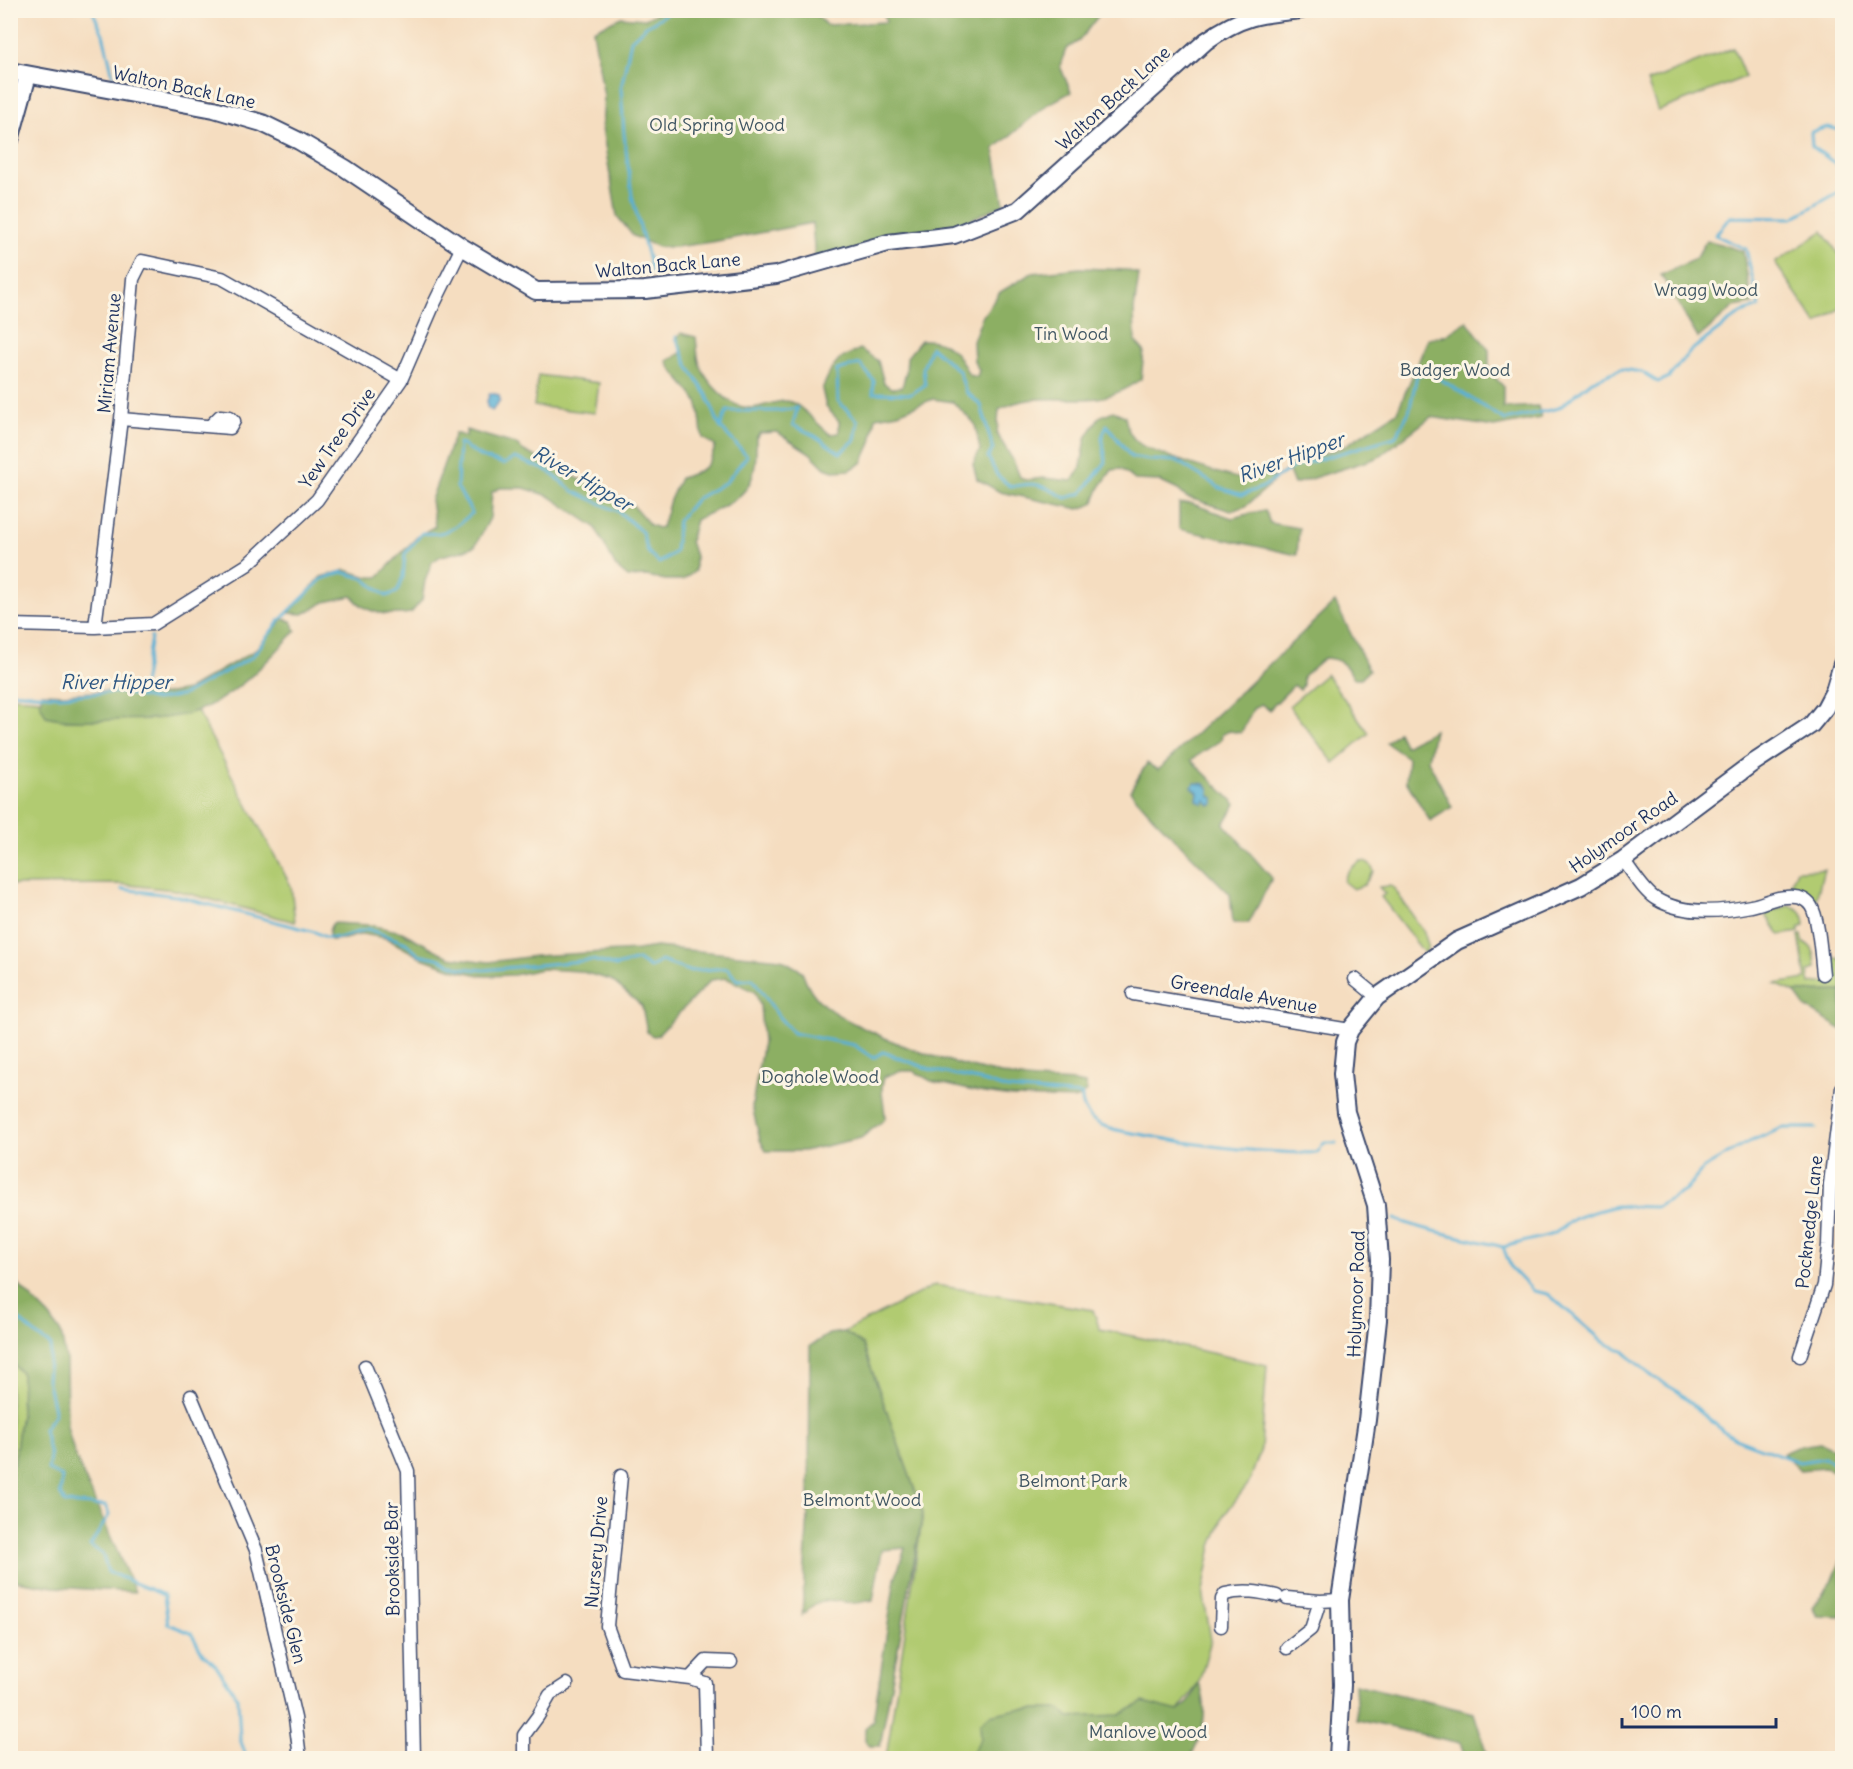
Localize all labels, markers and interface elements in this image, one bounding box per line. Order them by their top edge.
street label: Walton Back Lane [1051,41,1175,155]
street label: Walton Back Lane [110,61,258,113]
park label: Old Spring Wood [649,113,785,136]
street label: Walton Back Lane [594,247,742,283]
park label: Wragg Wood [1654,278,1758,301]
street label: Miriam Avenue [92,292,126,414]
park label: Tin Wood [1034,322,1109,345]
park label: Badger Wood [1400,358,1511,381]
street label: Yew Tree Drive [294,383,380,493]
water label: River Hipper [1234,425,1350,488]
water label: River Hipper [529,439,640,518]
water label: River Hipper [60,669,174,694]
street label: Holymoor Road [1564,786,1682,878]
street label: Greendale Avenue [1169,970,1319,1018]
park label: Doghole Wood [761,1065,879,1088]
street label: Pocknedge Lane [1791,1154,1827,1290]
street label: Holymoor Road [1342,1230,1370,1358]
park label: Belmont Park [1018,1469,1128,1492]
park label: Belmont Wood [803,1488,922,1511]
street label: Nursery Drive [580,1495,612,1609]
street label: Brookside Bar [379,1501,404,1616]
street label: Brookside Glen [260,1542,312,1666]
scale bar [1622,1691,1776,1729]
text: 100 m [1631,1700,1682,1723]
park label: Manlove Wood [1089,1720,1208,1743]

